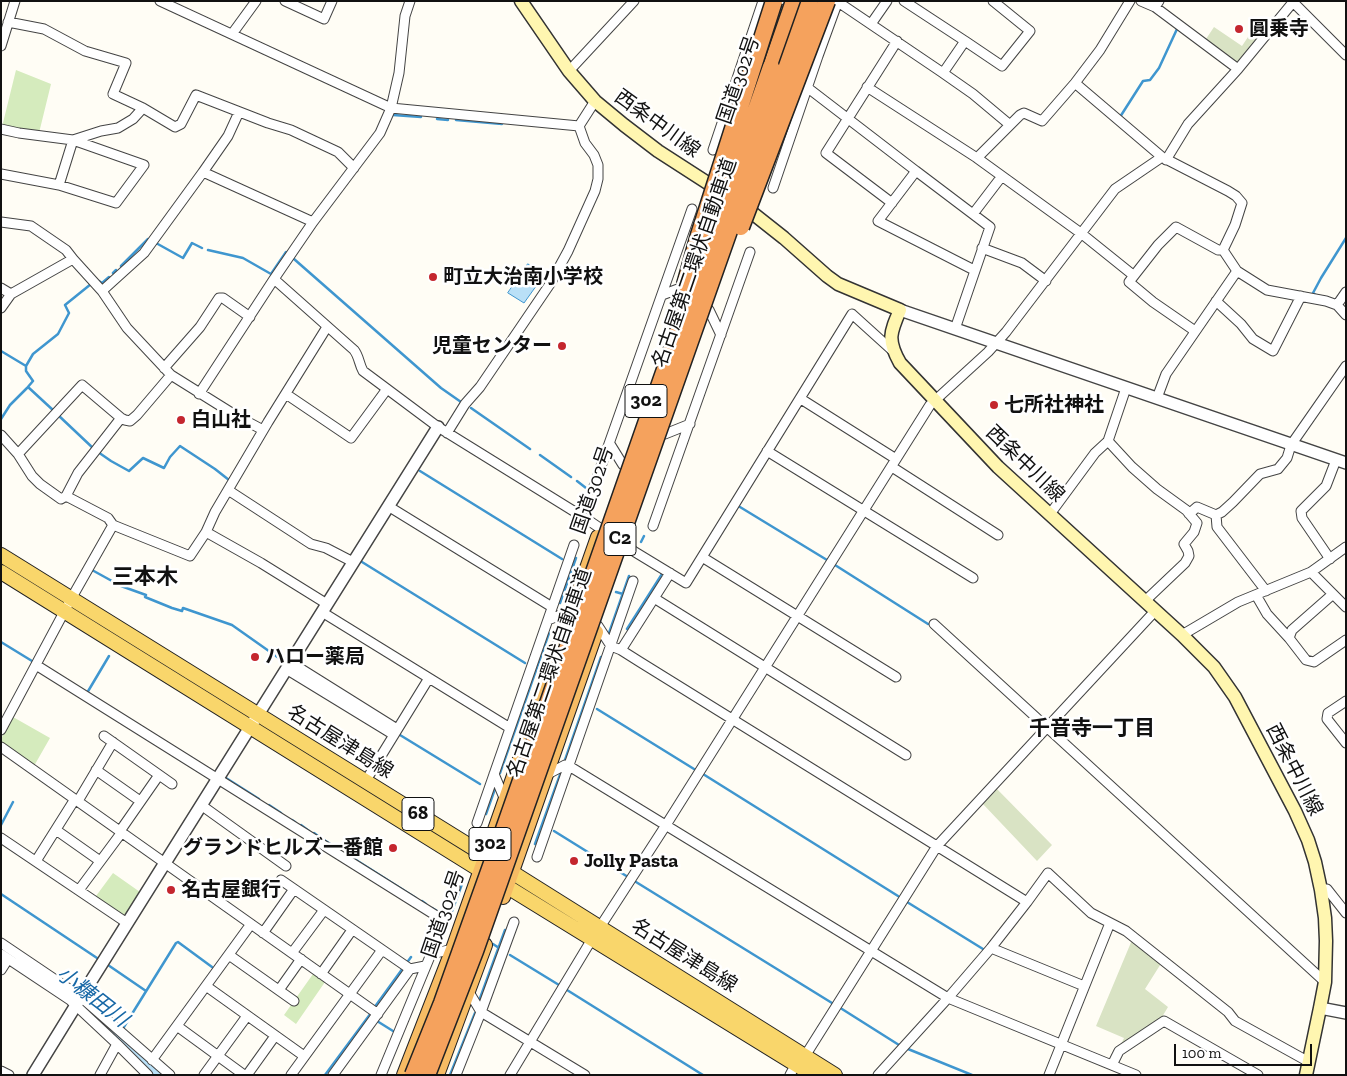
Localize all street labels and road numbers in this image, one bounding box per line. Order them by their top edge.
street label: 国道302号 [713,33,765,127]
street label: 西条中川線 [609,85,705,163]
street label: 名古屋第二環状自動車道 [648,155,742,371]
road number: 302 [625,384,667,418]
street label: 西条中川線 [981,421,1069,507]
street label: 国道302号 [567,443,619,537]
road number: C2 [604,522,636,556]
street label: 名古屋第二環状自動車道 [503,565,597,781]
street label: 名古屋津島線 [283,700,397,784]
street label: 西条中川線 [1261,720,1327,820]
road number: 68 [402,798,434,831]
road number: 302 [469,828,511,861]
street label: 国道302号 [418,867,470,961]
street label: 名古屋津島線 [627,914,741,998]

